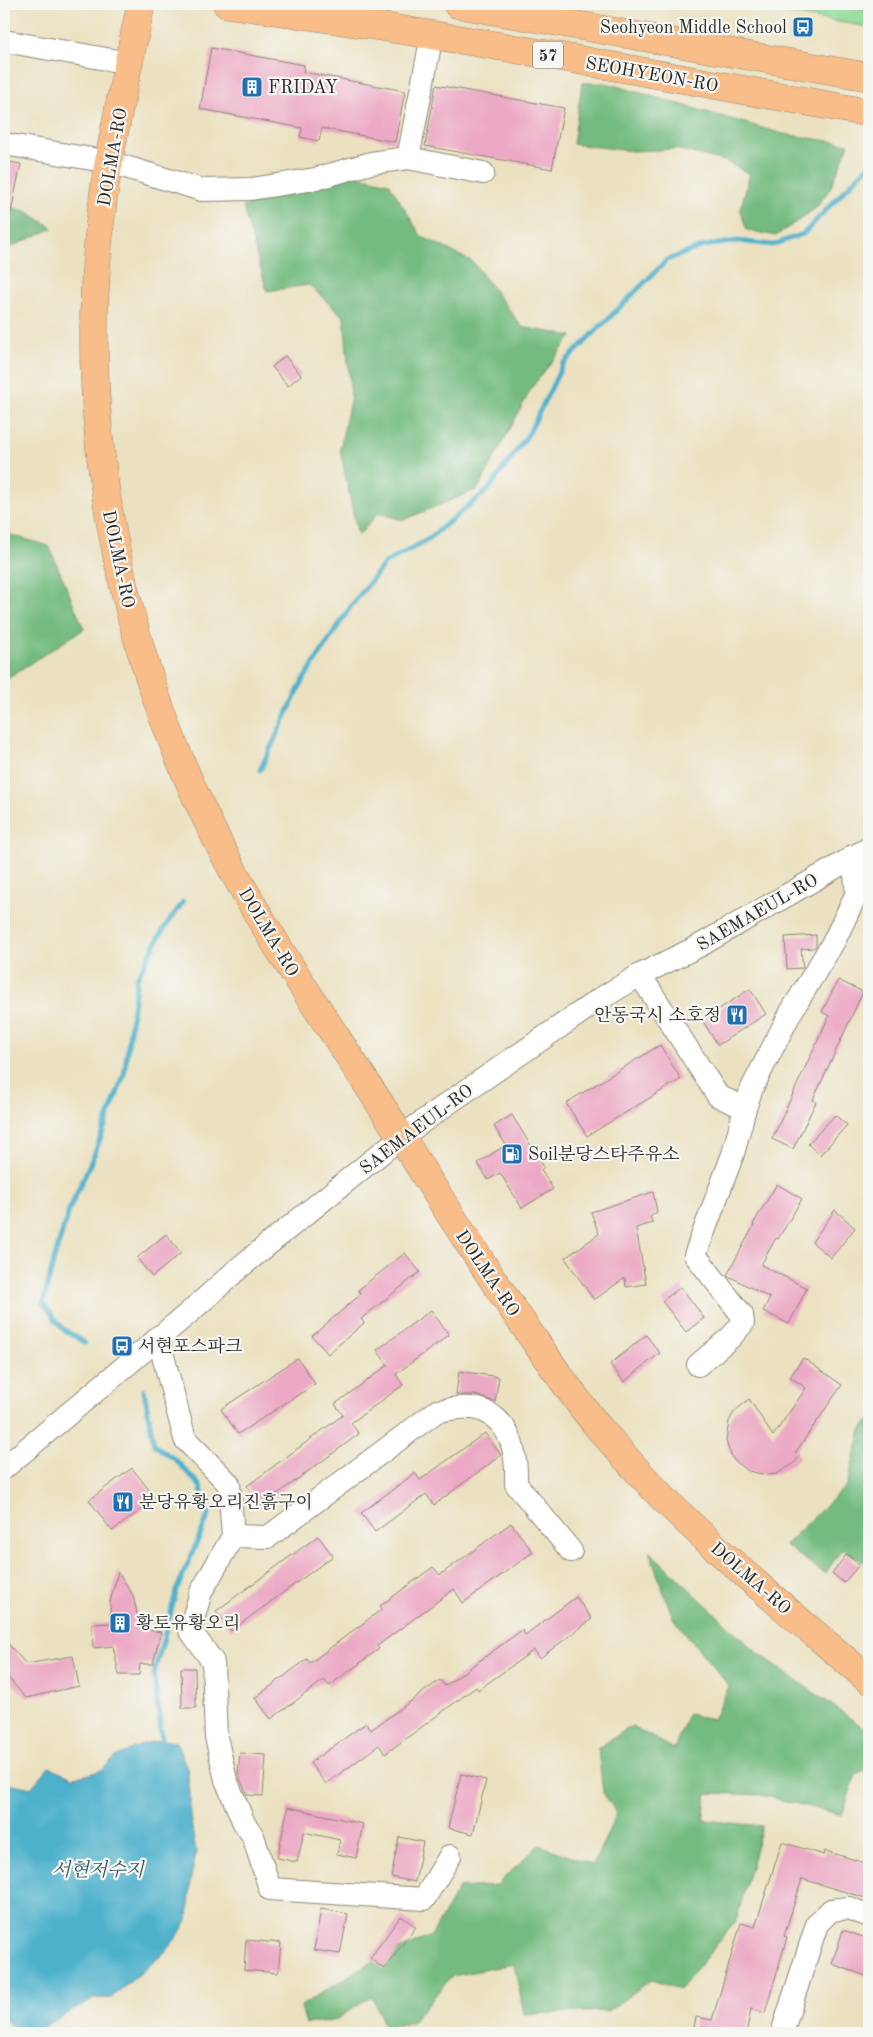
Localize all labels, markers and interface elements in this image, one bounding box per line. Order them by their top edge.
bus stop icon: Seohyeon Middle School [791,15,815,39]
place label: Seohyeon Middle School [600,19,787,37]
road number: 57 [533,42,563,68]
street label: SEOHYEON-RO [584,54,720,96]
building icon: FRIDAY [240,75,264,99]
place label: FRIDAY [268,79,338,97]
street label: DOLMA-RO [95,107,131,208]
street label: DOLMA-RO [99,509,137,610]
street label: SAEMAEUL-RO [694,871,821,955]
street label: DOLMA-RO [235,885,302,980]
restaurant icon: 안동국시 소호정 [725,1003,749,1027]
place label: 안동국시 소호정 [594,1005,721,1025]
street label: SAEMAEUL-RO [357,1082,476,1178]
fuel station icon: Soil분당스타주유소 [500,1142,524,1166]
place label: Soil분당스타주유소 [528,1144,680,1164]
street label: DOLMA-RO [452,1227,523,1320]
bus stop icon: 서현포스파크 [110,1334,134,1358]
place label: 서현포스파크 [138,1337,243,1356]
restaurant icon: 분당유황오리진흙구이 [111,1490,135,1514]
place label: 분당유황오리진흙구이 [139,1492,313,1512]
street label: DOLMA-RO [707,1539,794,1618]
building icon: 황토유황오리 [108,1611,132,1635]
place label: 황토유황오리 [136,1613,240,1633]
water label: 서현저수지 [52,1859,146,1881]

